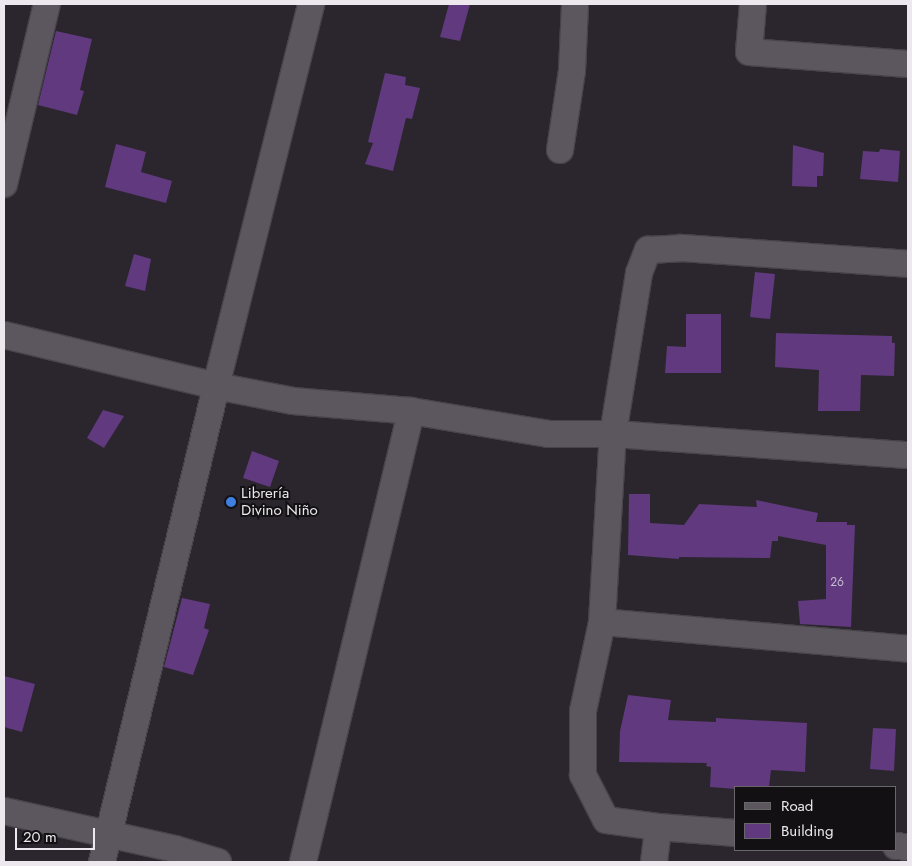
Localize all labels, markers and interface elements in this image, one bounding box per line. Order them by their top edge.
place label: Librería Divino Niño [241,484,318,519]
marker: Librería Divino Niño [225,496,237,508]
house number: 26 [830,576,844,590]
legend [734,786,897,851]
text: Road [781,795,813,817]
scale bar [18,818,98,850]
text: Building [781,820,833,842]
text: 20 m [23,826,57,848]

